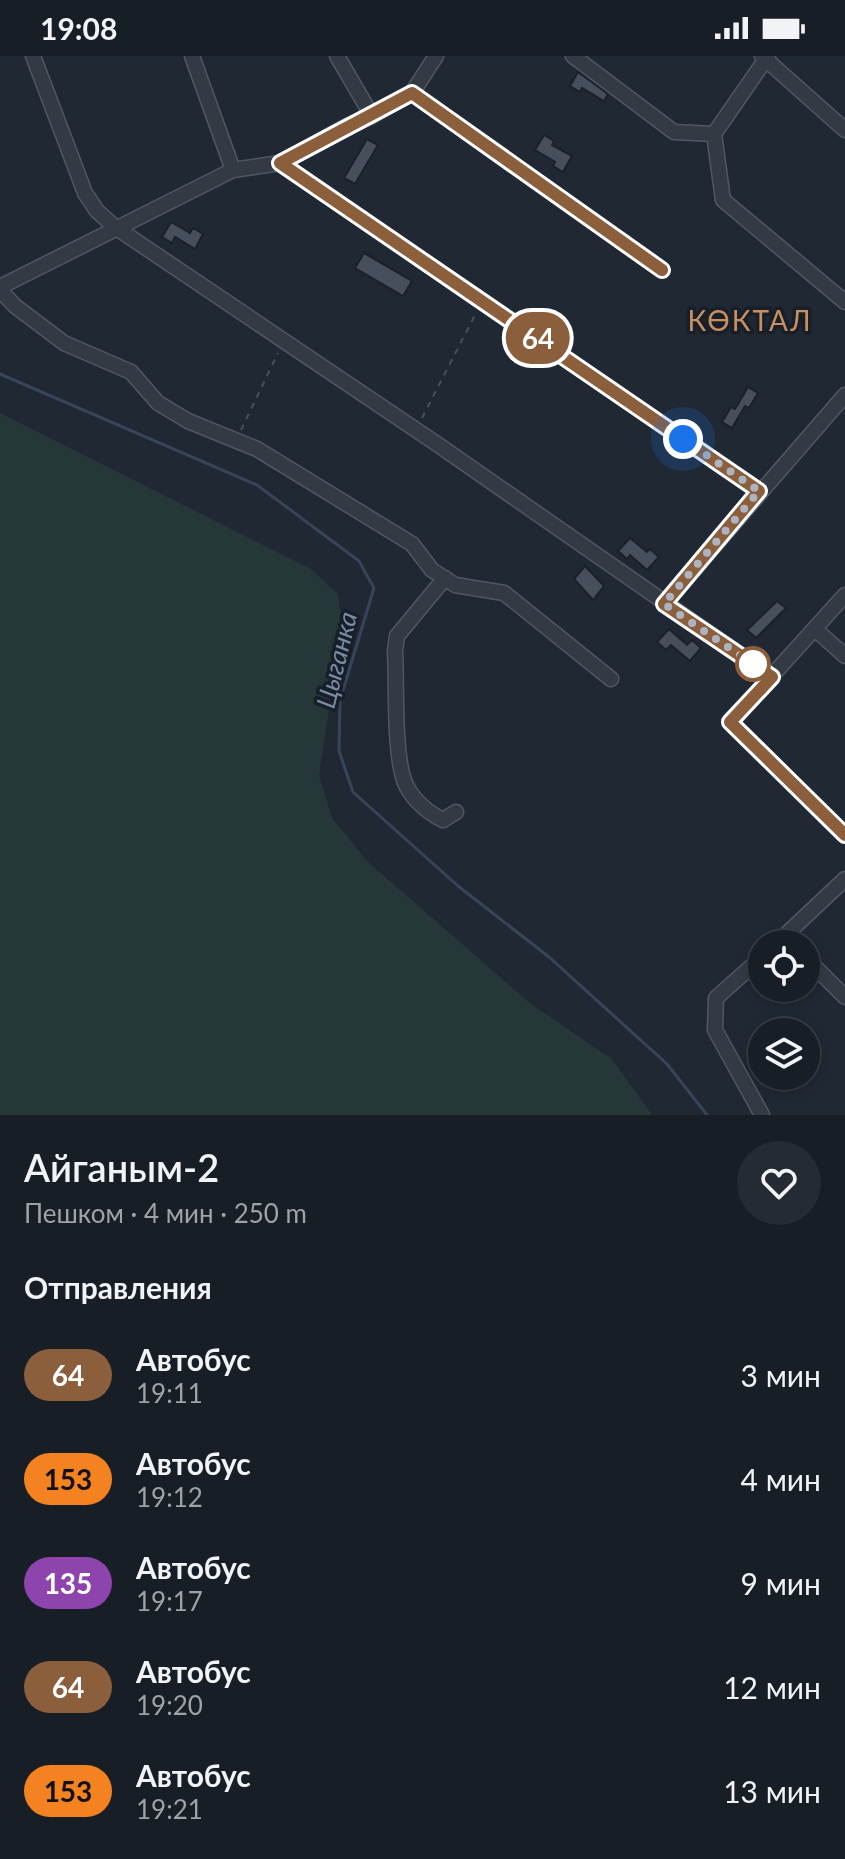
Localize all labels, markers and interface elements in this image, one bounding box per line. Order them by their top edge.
text: 19:08 [40,10,117,46]
district label: КӨКТАЛ [687,303,813,337]
line badge: 64 [502,312,574,364]
text: 64 [522,321,554,355]
your location [663,419,703,459]
water label: Цыганка [309,608,363,711]
unlabelled marker [736,647,770,681]
map controls [748,930,820,1090]
button: locate [748,930,820,1002]
button: layers [748,1018,820,1090]
button: heart [737,1141,821,1225]
text: Айганым-2 [24,1144,219,1190]
text: Пешком · 4 мин · 250 m [24,1197,307,1229]
text: Отправления [24,1269,212,1305]
text: Автобус [136,1341,251,1377]
text: 3 мин [741,1357,821,1393]
text: 64 [52,1358,84,1392]
text: 19:11 [136,1377,203,1409]
text: Автобус [136,1445,251,1481]
text: 4 мин [741,1461,821,1497]
text: 153 [44,1462,92,1496]
text: 19:12 [136,1481,203,1513]
text: Автобус [136,1549,251,1585]
text: 9 мин [741,1565,821,1601]
text: 135 [44,1566,92,1600]
text: 19:17 [136,1585,203,1617]
text: Автобус [136,1653,251,1689]
text: 12 мин [723,1669,821,1705]
text: 64 [52,1670,84,1704]
text: 19:20 [136,1689,203,1721]
text: Автобус [136,1757,251,1793]
text: 13 мин [723,1773,821,1809]
text: 153 [44,1774,92,1808]
text: 19:21 [136,1793,203,1825]

